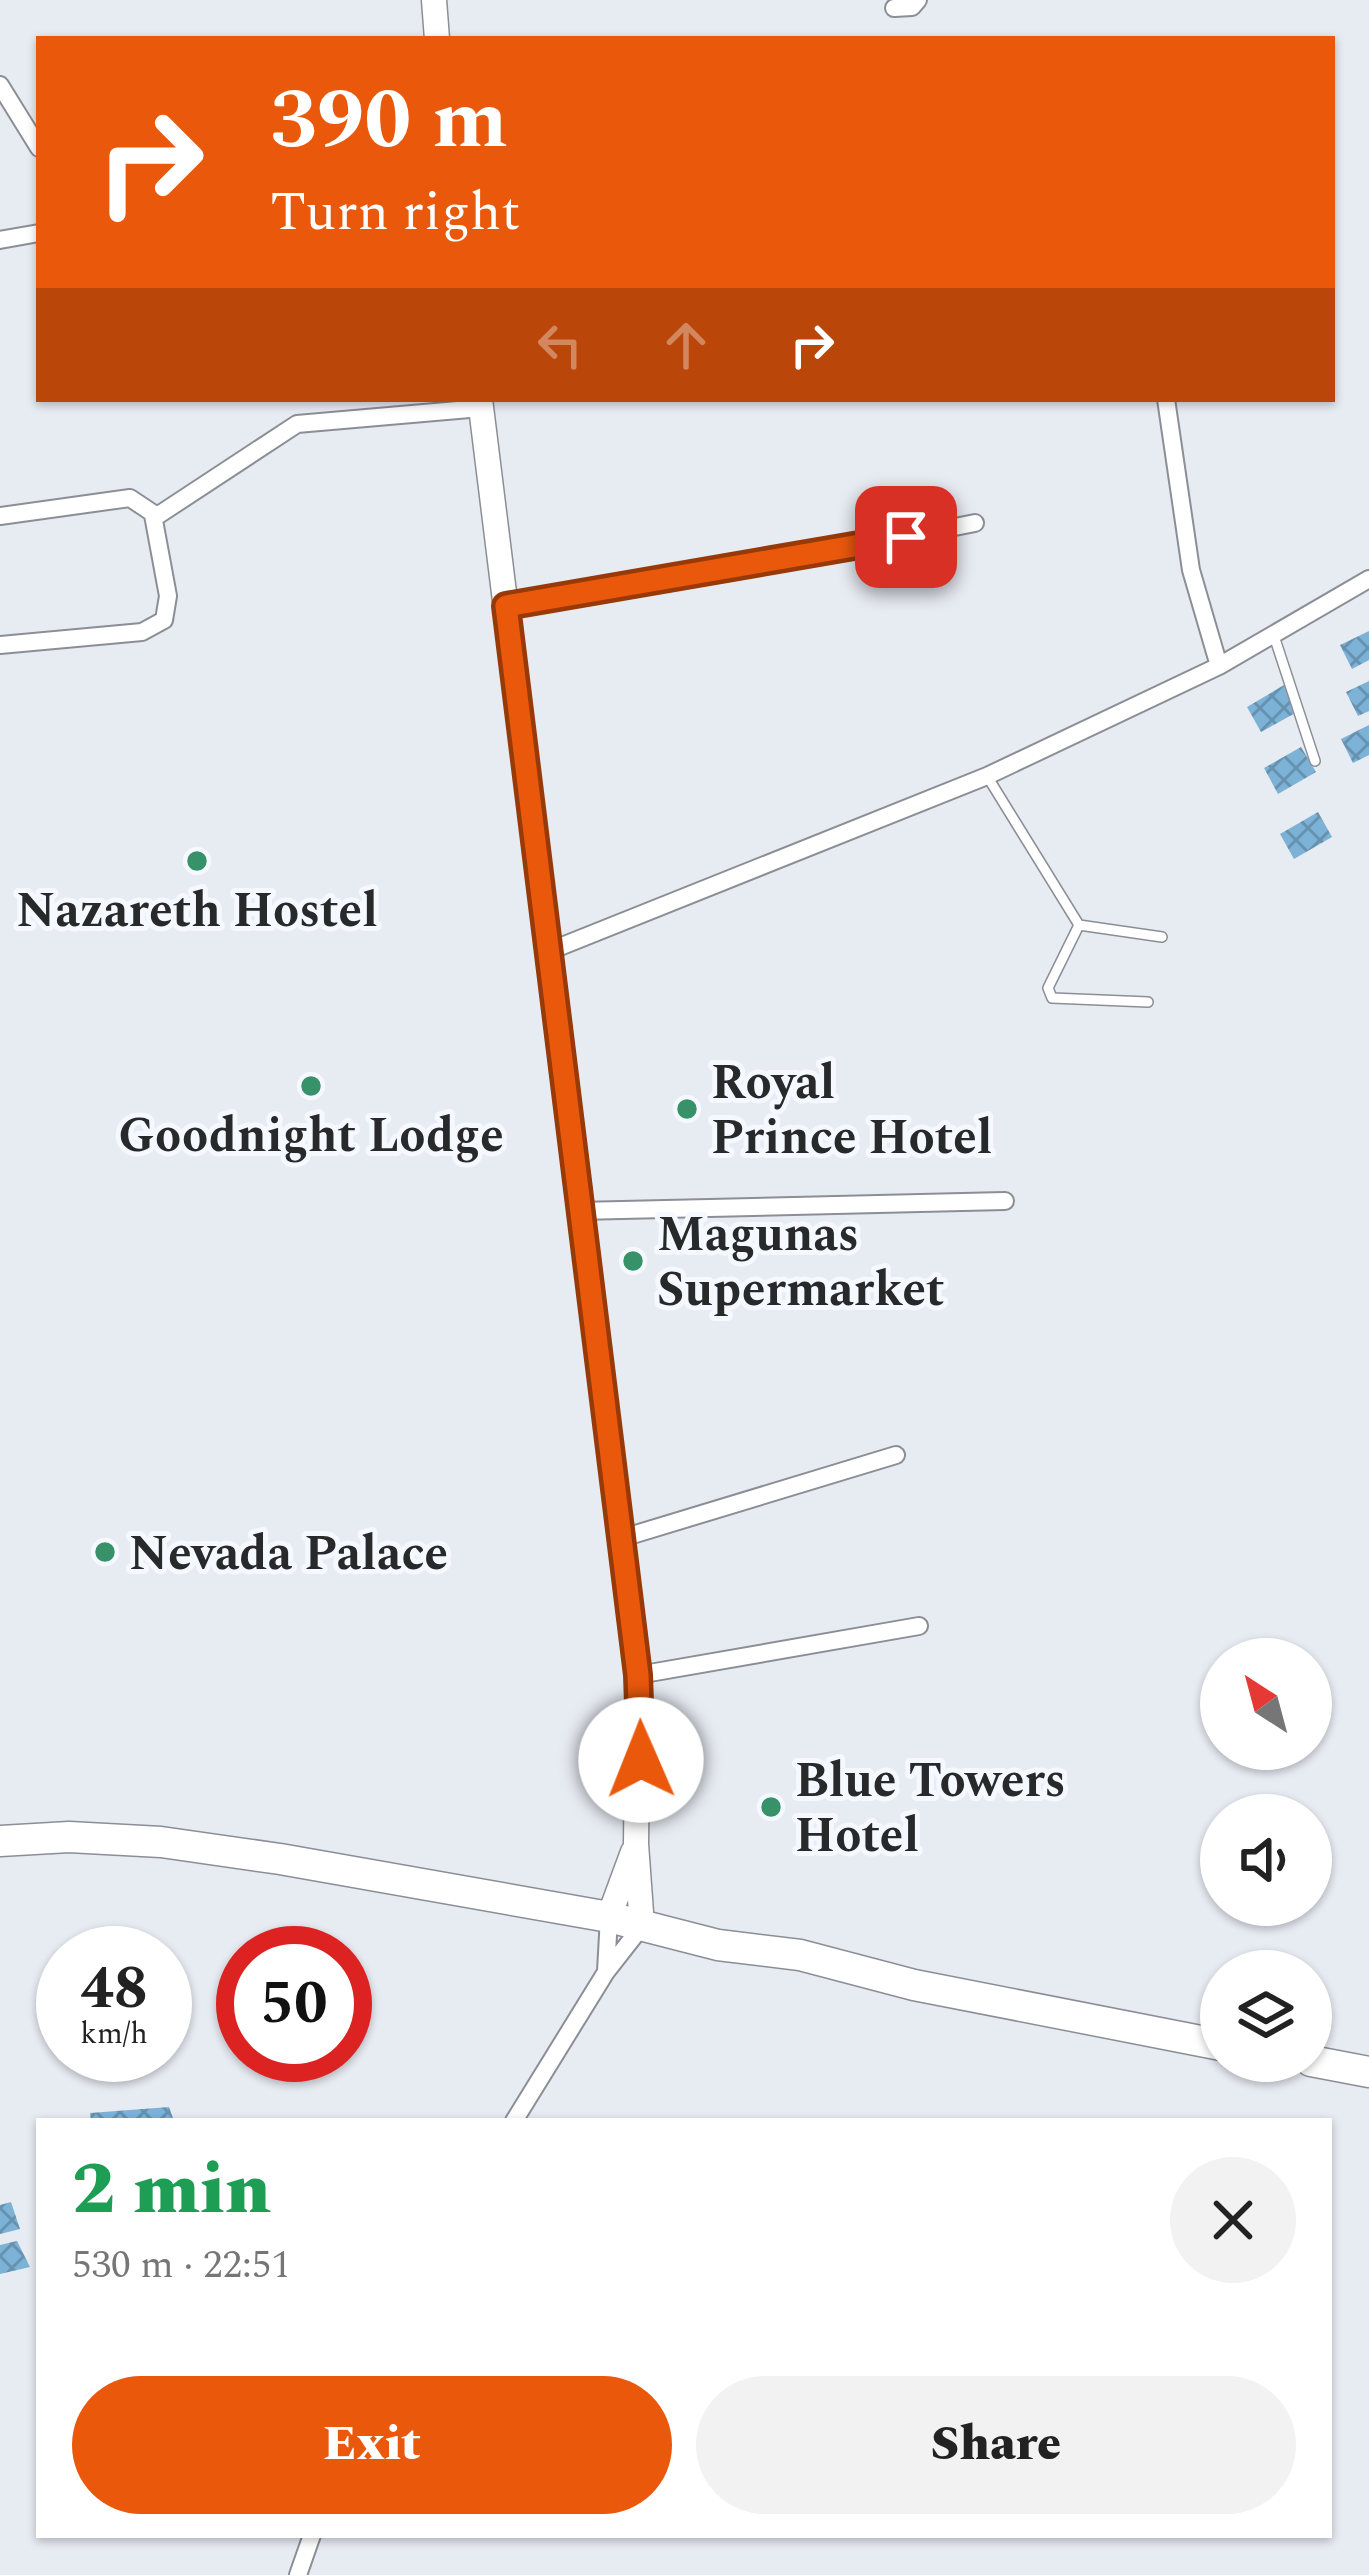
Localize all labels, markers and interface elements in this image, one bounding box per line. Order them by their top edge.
text: 390 m [270,57,508,185]
icon: right [72,84,228,240]
text: Turn right [270,172,520,254]
icon: left [527,312,593,378]
icon: ahead [653,312,719,378]
icon: right [779,312,845,378]
pin [855,486,957,588]
icon: arrive [873,504,939,570]
marker: Nazareth Hostel [184,848,210,874]
place label: Nazareth Hostel [16,875,378,948]
place label: Royal Prince Hotel [711,1047,993,1175]
marker: Goodnight Lodge [298,1073,324,1099]
marker: Royal Prince Hotel [674,1096,700,1122]
place label: Goodnight Lodge [118,1100,504,1173]
place label: Magunas Supermarket [657,1199,945,1327]
marker: Magunas Supermarket [620,1248,646,1274]
place label: Nevada Palace [129,1518,448,1591]
marker: Nevada Palace [92,1539,118,1565]
north arrow [1200,1638,1332,1770]
map controls [1200,1638,1332,2082]
position arrow [578,1697,704,1823]
place label: Blue Towers Hotel [795,1745,1066,1873]
marker: Blue Towers Hotel [758,1794,784,1820]
button: sound [1200,1794,1332,1926]
speed limit sign: 50 [216,1926,372,2082]
text: 48 [80,1943,148,2035]
button: layers [1200,1950,1332,2082]
text: km/h [80,2011,148,2057]
text: 2 min [72,2136,271,2245]
button: close [1170,2157,1296,2283]
text: 530 m · 22:51 [72,2236,291,2295]
button: Exit [72,2376,672,2514]
button: Share [696,2376,1296,2514]

